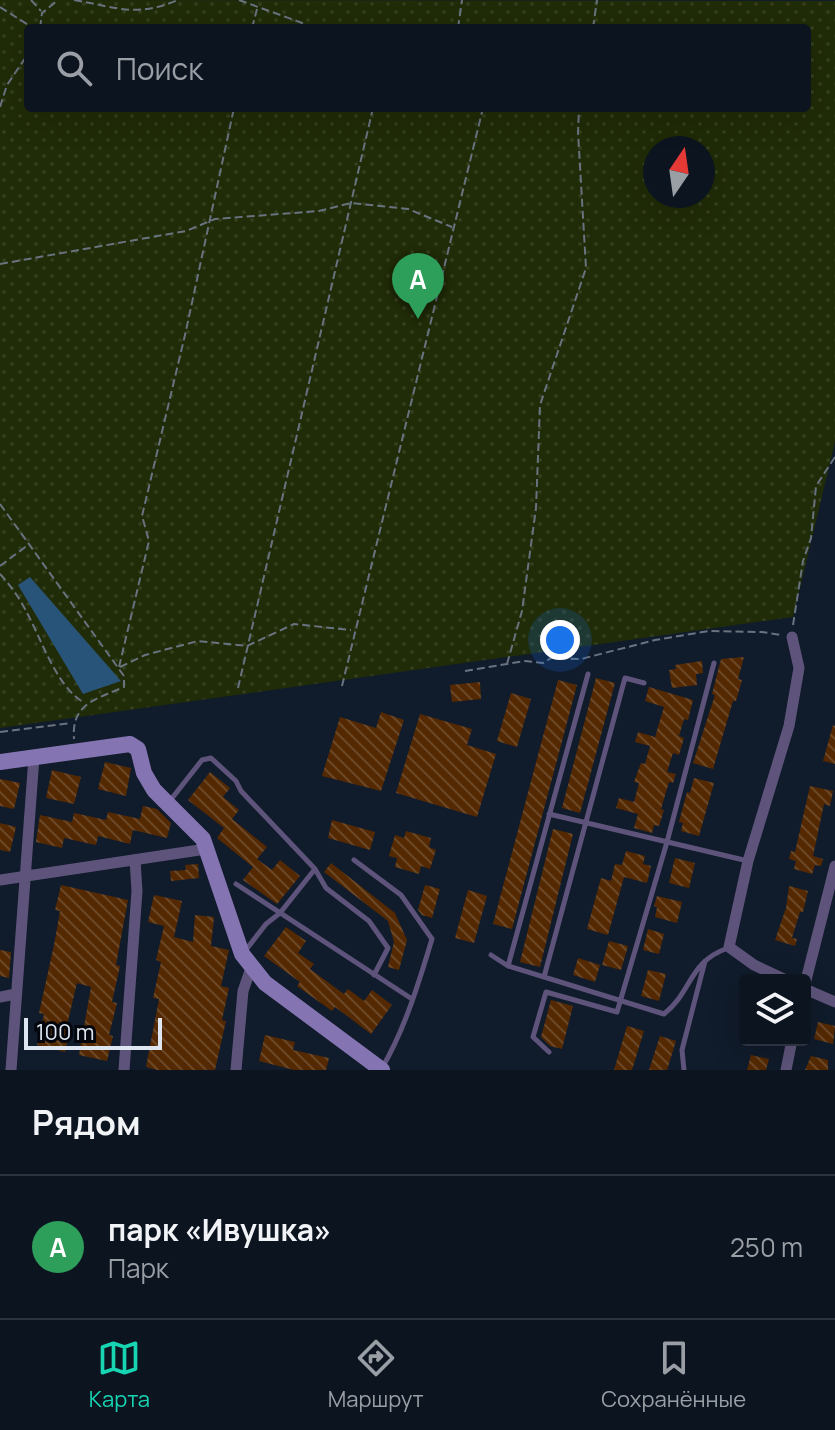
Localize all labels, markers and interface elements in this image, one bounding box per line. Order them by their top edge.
search box [24,24,811,112]
icon: search [52,46,96,90]
text: Поиск [116,48,203,89]
north arrow [643,136,715,208]
pin: A [392,253,444,319]
your location [540,620,580,660]
map controls [739,974,811,1046]
button: layers [739,974,811,1046]
scale bar [24,1014,162,1050]
text: 100 m [36,1017,94,1047]
text: Рядом [32,1099,141,1145]
text: парк «Ивушка» [108,1209,332,1250]
text: A [49,1229,67,1265]
text: 250 m [730,1229,803,1265]
text: Парк [108,1250,169,1286]
tab: Карта [89,1336,150,1414]
tab: Маршрут [328,1336,424,1414]
tab: Сохранённые [601,1336,746,1414]

